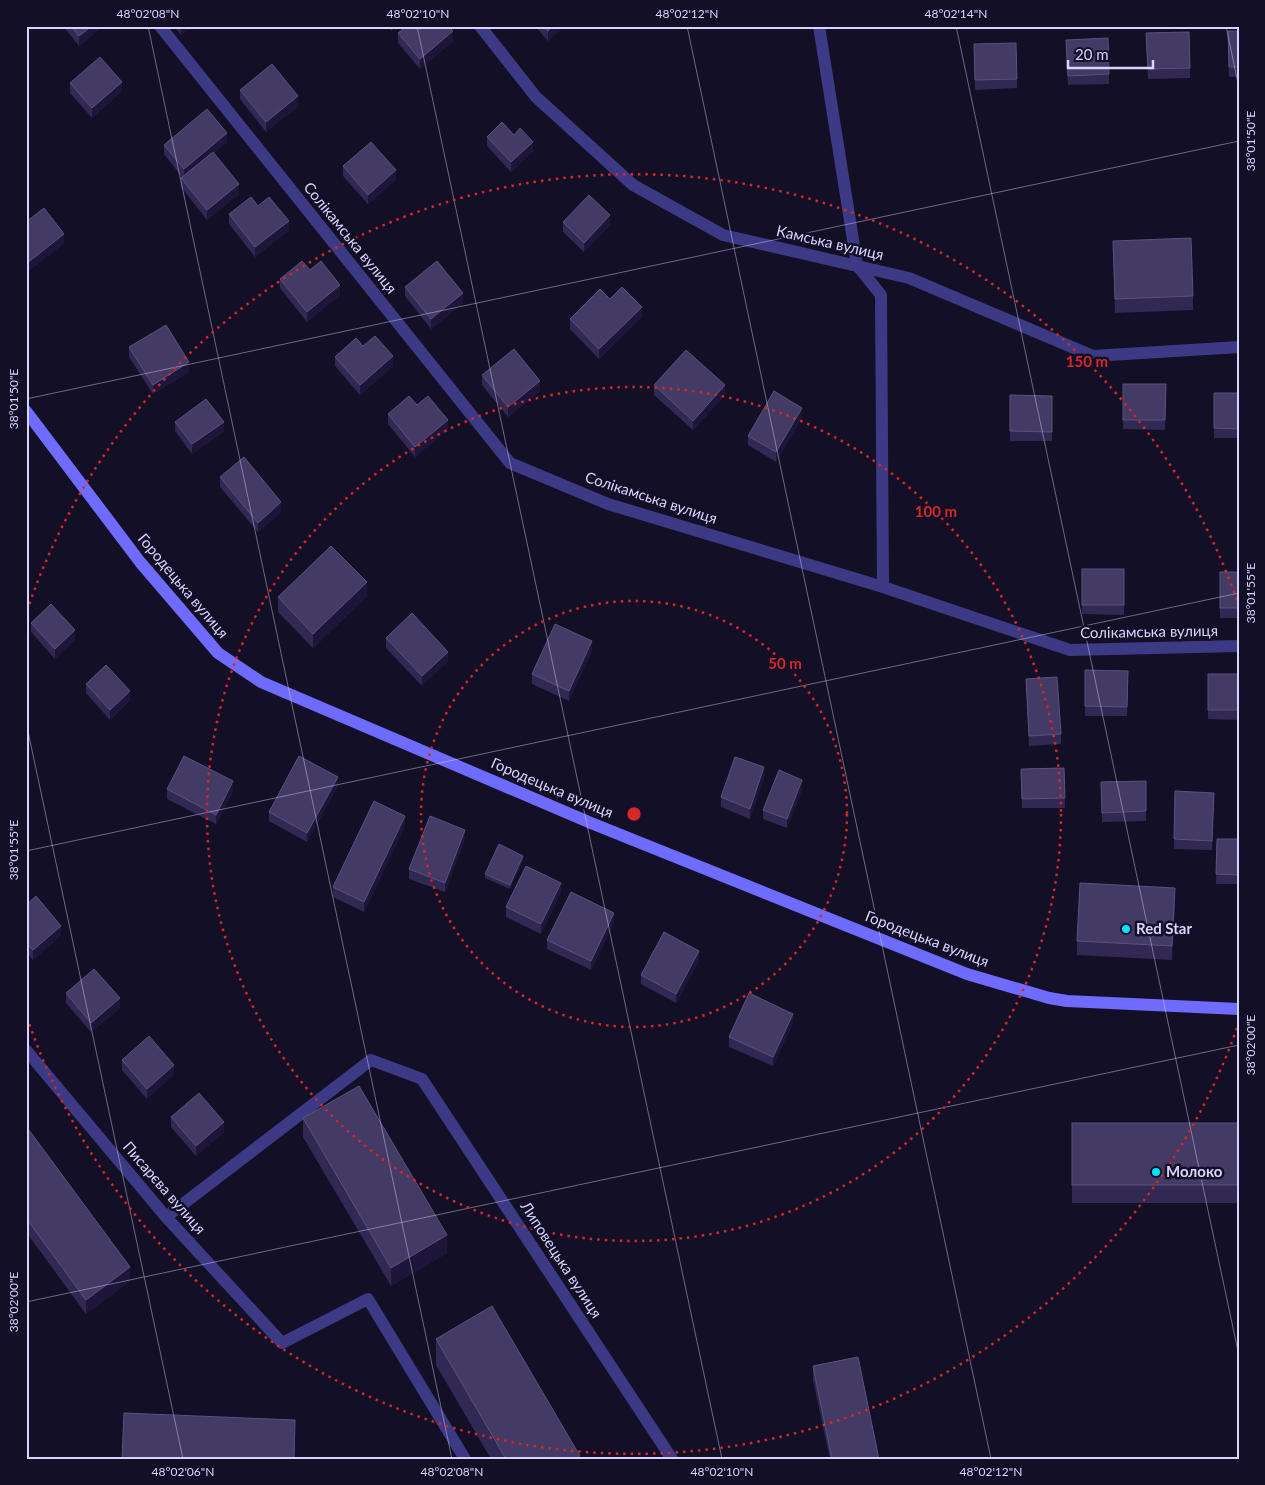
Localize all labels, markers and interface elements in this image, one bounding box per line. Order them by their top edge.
text: 48°02'08"N [117,6,179,21]
text: 48°02'10"N [387,6,449,21]
text: 48°02'12"N [656,6,718,21]
text: 48°02'14"N [925,6,987,21]
scale bar [1068,38,1152,70]
text: 20 m [1075,45,1109,63]
text: 38°01'50"E [1243,111,1258,171]
street label: Солікамська вулиця [300,178,401,297]
street label: Камська вулиця [775,221,886,263]
text: 150 m [1066,352,1108,370]
text: 38°01'50"E [6,369,21,429]
street label: Солікамська вулиця [583,467,720,527]
text: 100 m [915,502,957,520]
street label: Городецька вулиця [135,529,233,641]
text: 38°01'55"E [1243,563,1258,623]
street label: Солікамська вулиця [1080,621,1218,641]
text: 50 m [768,654,802,672]
street label: Городецька вулиця [489,753,616,821]
centre of rings [625,805,643,823]
text: 38°01'55"E [6,820,21,880]
street label: Городецька вулиця [863,906,992,970]
place label: Red Star [1136,919,1192,937]
marker: Red Star [1120,923,1132,935]
text: 38°02'00"E [1243,1015,1258,1075]
street label: Писарєва вулиця [120,1137,210,1237]
place label: Молоко [1166,1162,1223,1180]
marker: Молоко [1150,1166,1162,1178]
street label: Липовецька вулиця [517,1197,606,1321]
text: 38°02'00"E [6,1272,21,1332]
text: 48°02'06"N [152,1464,214,1479]
text: 48°02'08"N [421,1464,483,1479]
text: 48°02'10"N [691,1464,753,1479]
text: 48°02'12"N [960,1464,1022,1479]

